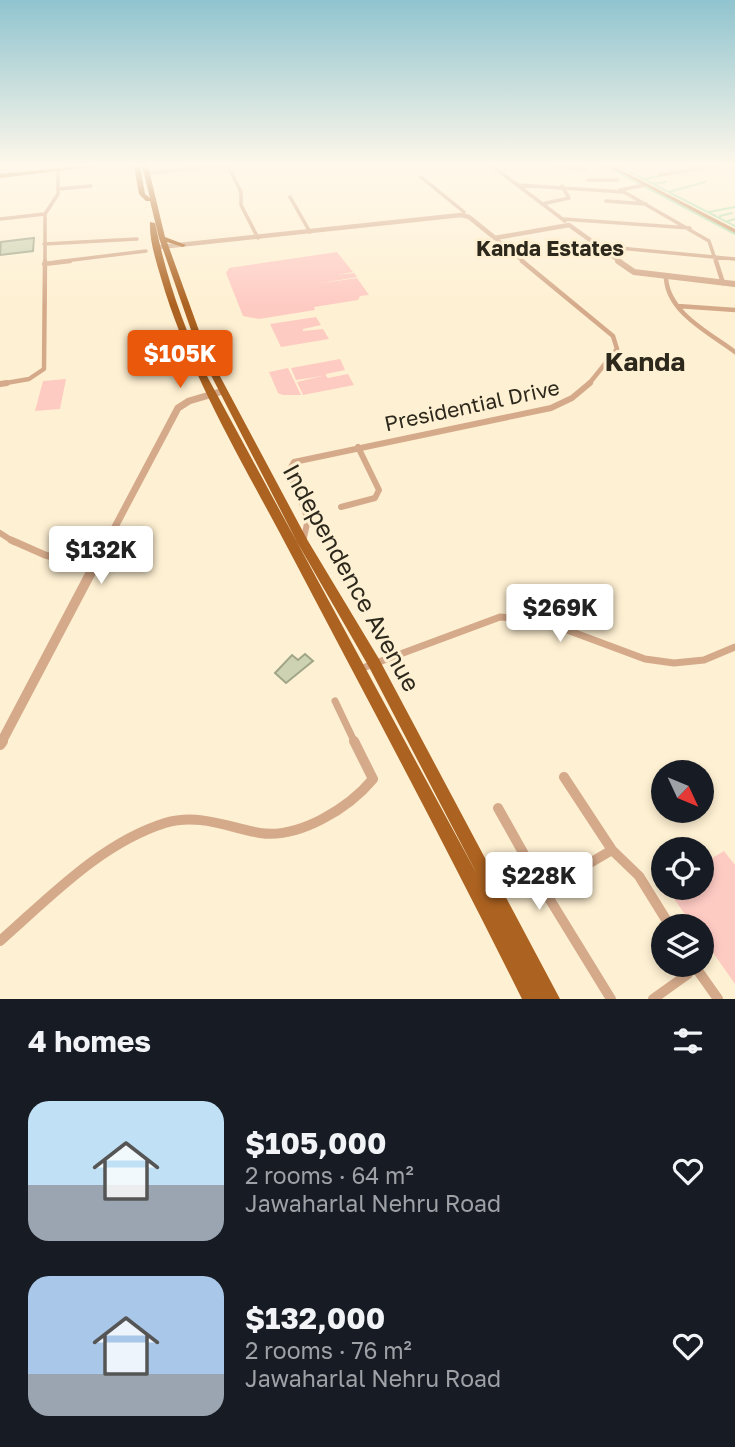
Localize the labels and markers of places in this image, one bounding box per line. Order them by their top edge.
pin: $105K [131,330,229,390]
pin: $132K [52,526,150,586]
pin: $269K [511,584,609,644]
pin: $228K [490,852,588,912]

